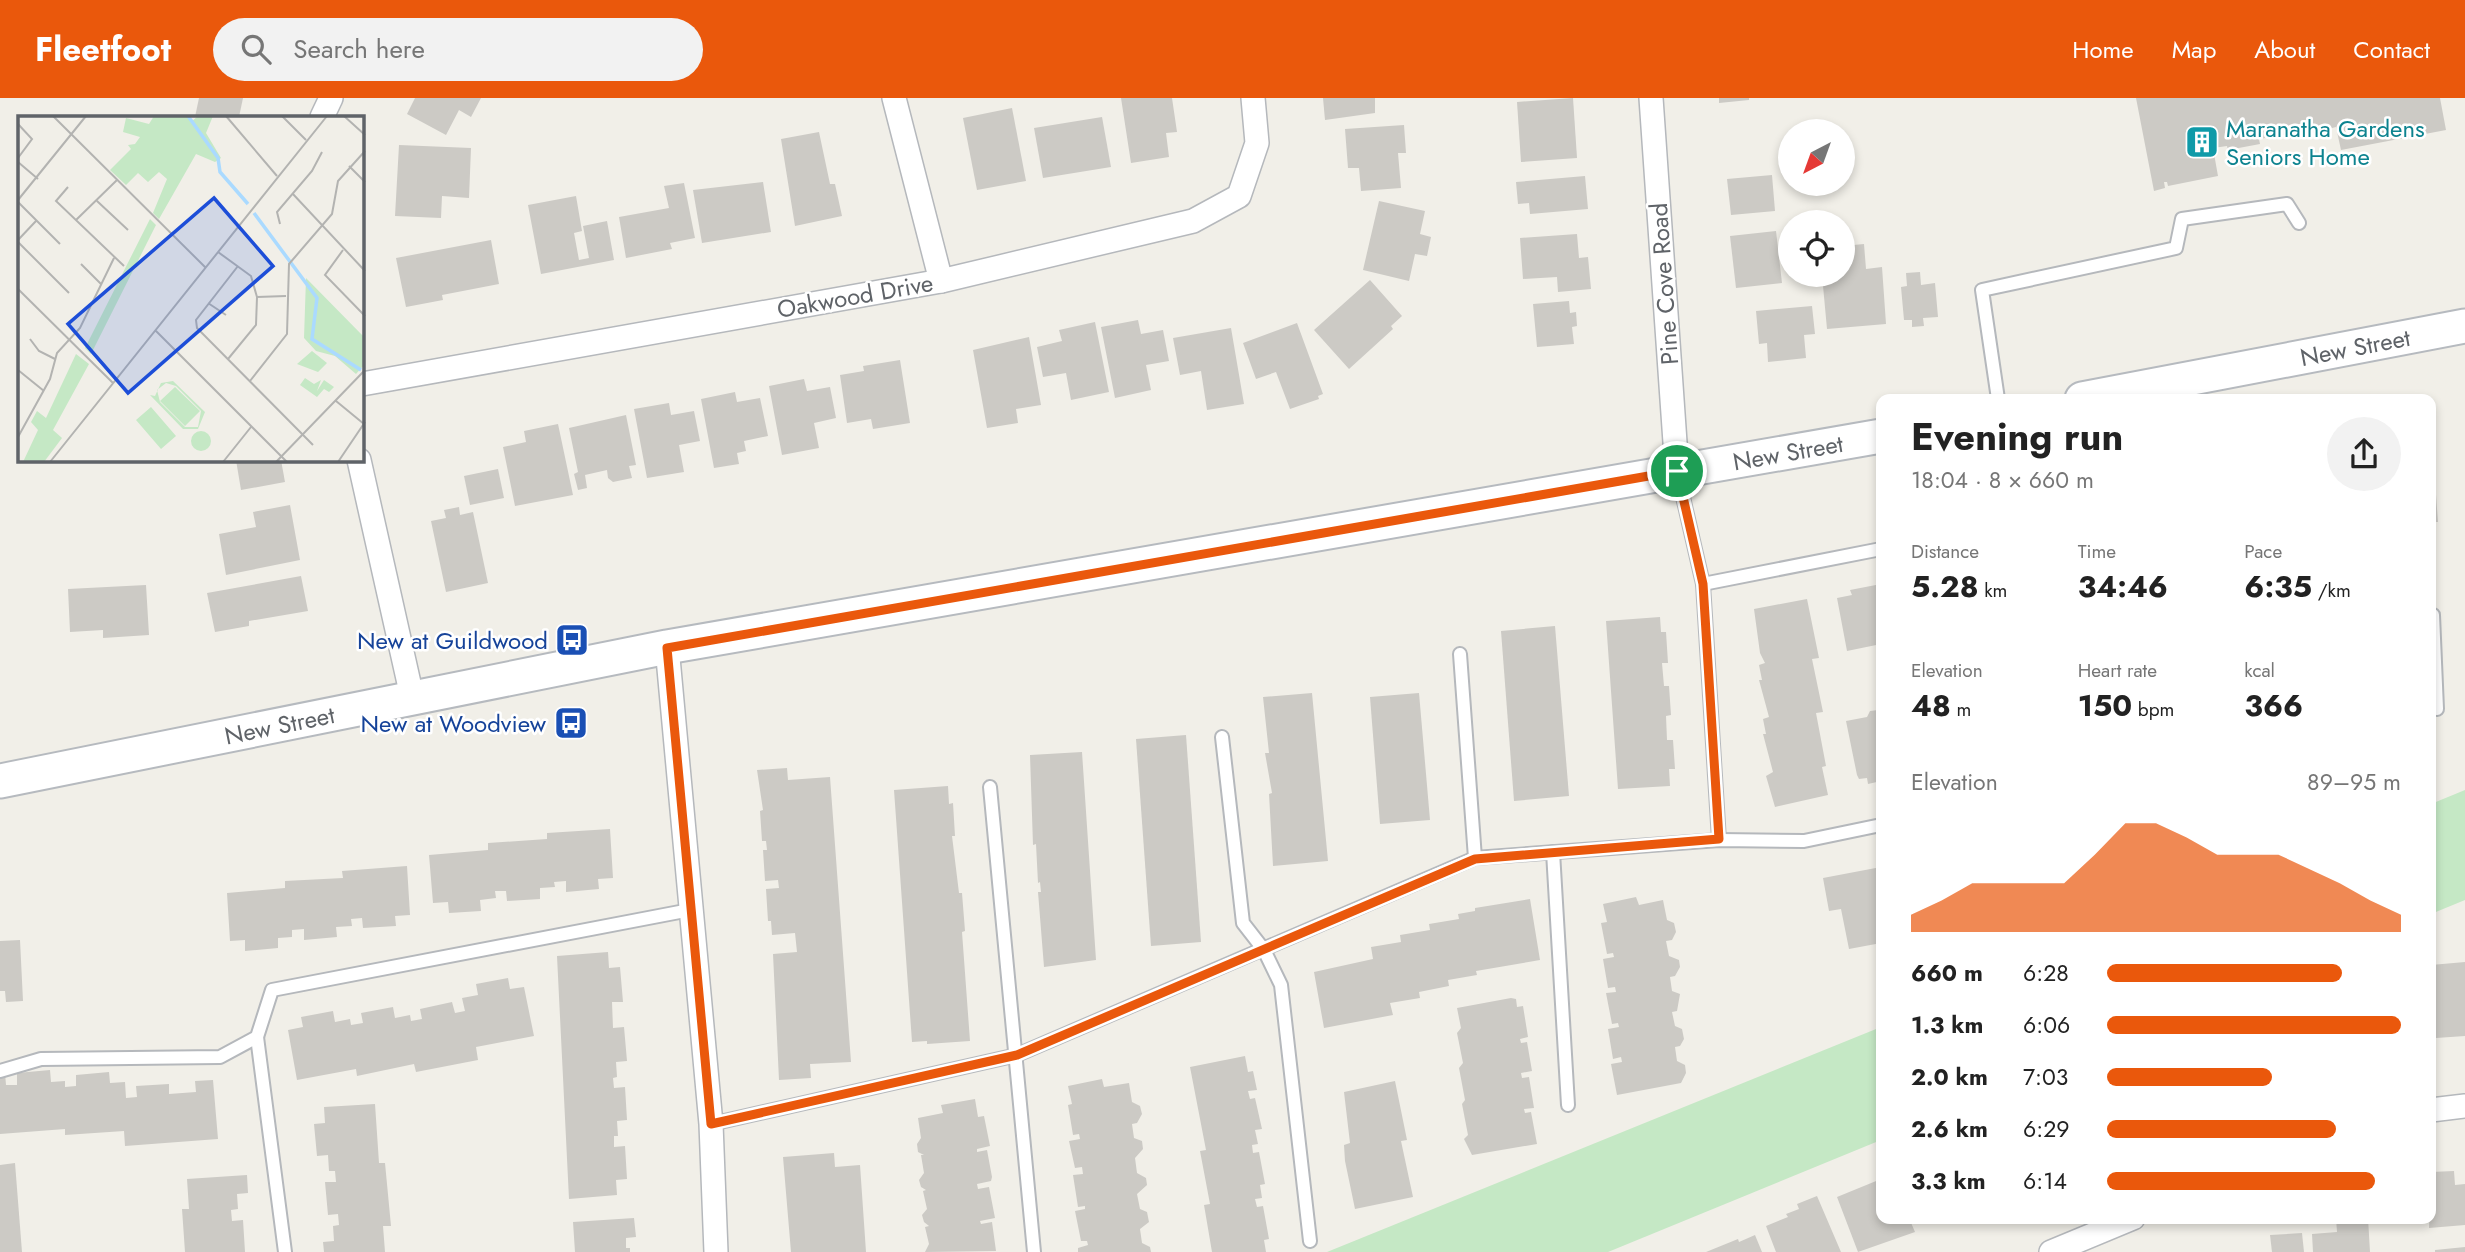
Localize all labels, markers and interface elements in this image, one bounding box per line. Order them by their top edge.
search box [213,18,703,81]
text: Fleetfoot [35,26,171,73]
icon: search [237,30,275,68]
text: Search here [293,30,425,68]
text: Home [2072,32,2134,67]
text: Map [2172,32,2216,67]
text: About [2254,32,2315,67]
text: Contact [2353,32,2430,67]
place label: Maranatha Gardens Seniors Home [2226,111,2425,174]
inset map [18,116,364,462]
north arrow [1778,119,1855,196]
map controls [1778,119,1855,287]
building icon: Maranatha Gardens Seniors Home [2183,123,2221,161]
street label: Pine Cove Road [1641,202,1687,366]
button: locate [1778,210,1855,287]
street label: Oakwood Drive [774,265,936,327]
street label: New Street [2297,319,2413,375]
text: Evening run [1911,409,2123,464]
button: share [2327,417,2401,491]
street label: New Street [1730,425,1846,479]
pin [1647,441,1707,501]
icon: arrive [1658,452,1696,490]
text: 18:04 · 8 × 660 m [1911,463,2094,497]
text: Distance [1911,538,1979,565]
text: Time [2078,538,2116,565]
text: Pace [2244,538,2282,565]
text: 5.28 [1911,565,1979,608]
text: 34:46 [2078,565,2168,608]
text: 6:35 [2244,565,2312,608]
text: km [1979,577,2007,604]
text: /km [2312,577,2351,604]
bus stop icon: New at Guildwood [553,621,591,659]
place label: New at Guildwood [357,623,548,658]
text: Elevation [1911,657,1983,684]
text: Heart rate [2078,657,2157,684]
text: kcal [2244,657,2275,684]
text: 48 [1911,684,1951,727]
text: 150 [2078,684,2132,727]
text: 366 [2244,684,2303,727]
text: m [1951,696,1971,723]
text: bpm [2132,696,2174,723]
street label: New Street [221,697,338,753]
bus stop icon: New at Woodview [552,704,590,742]
place label: New at Woodview [361,706,547,741]
text: Elevation [1911,765,1998,799]
text: 89–95 m [2307,765,2401,799]
text: 660 m [1911,956,1983,990]
text: 6:28 [2023,956,2069,990]
text: 1.3 km [1911,1008,1983,1042]
text: 6:06 [2023,1008,2070,1042]
text: 2.0 km [1911,1060,1988,1094]
text: 7:03 [2023,1060,2068,1094]
text: 2.6 km [1911,1112,1988,1146]
text: 6:29 [2023,1112,2069,1146]
text: 3.3 km [1911,1164,1986,1198]
text: 6:14 [2023,1164,2067,1198]

